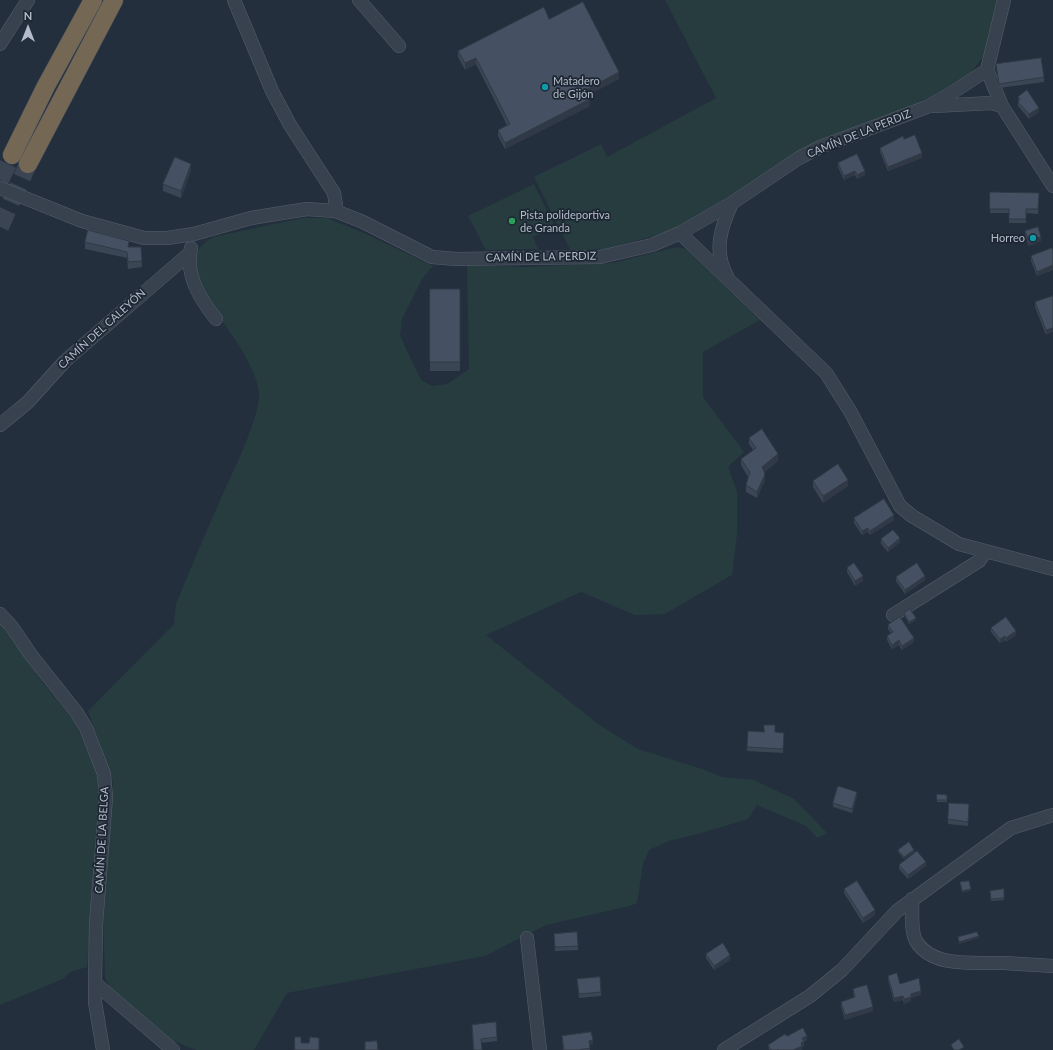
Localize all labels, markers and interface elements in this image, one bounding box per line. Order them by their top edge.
north arrow [8,8,48,48]
text: N [24,9,32,22]
place label: Matadero de Gijón [553,74,600,100]
marker: Matadero de Gijón [540,82,550,92]
street label: CAMÍN DE LA PERDIZ [805,107,913,161]
place label: Pista polideportiva de Granda [520,208,610,234]
marker: Pista polideportiva de Granda [507,216,517,226]
place label: Horreo [991,231,1025,245]
marker: Horreo [1028,233,1038,243]
street label: CAMÍN DE LA PERDIZ [486,249,596,265]
street label: CAMÍN DEL CALEYÓN [56,286,148,372]
street label: CAMÍN DE LA BELGA [93,786,111,894]

